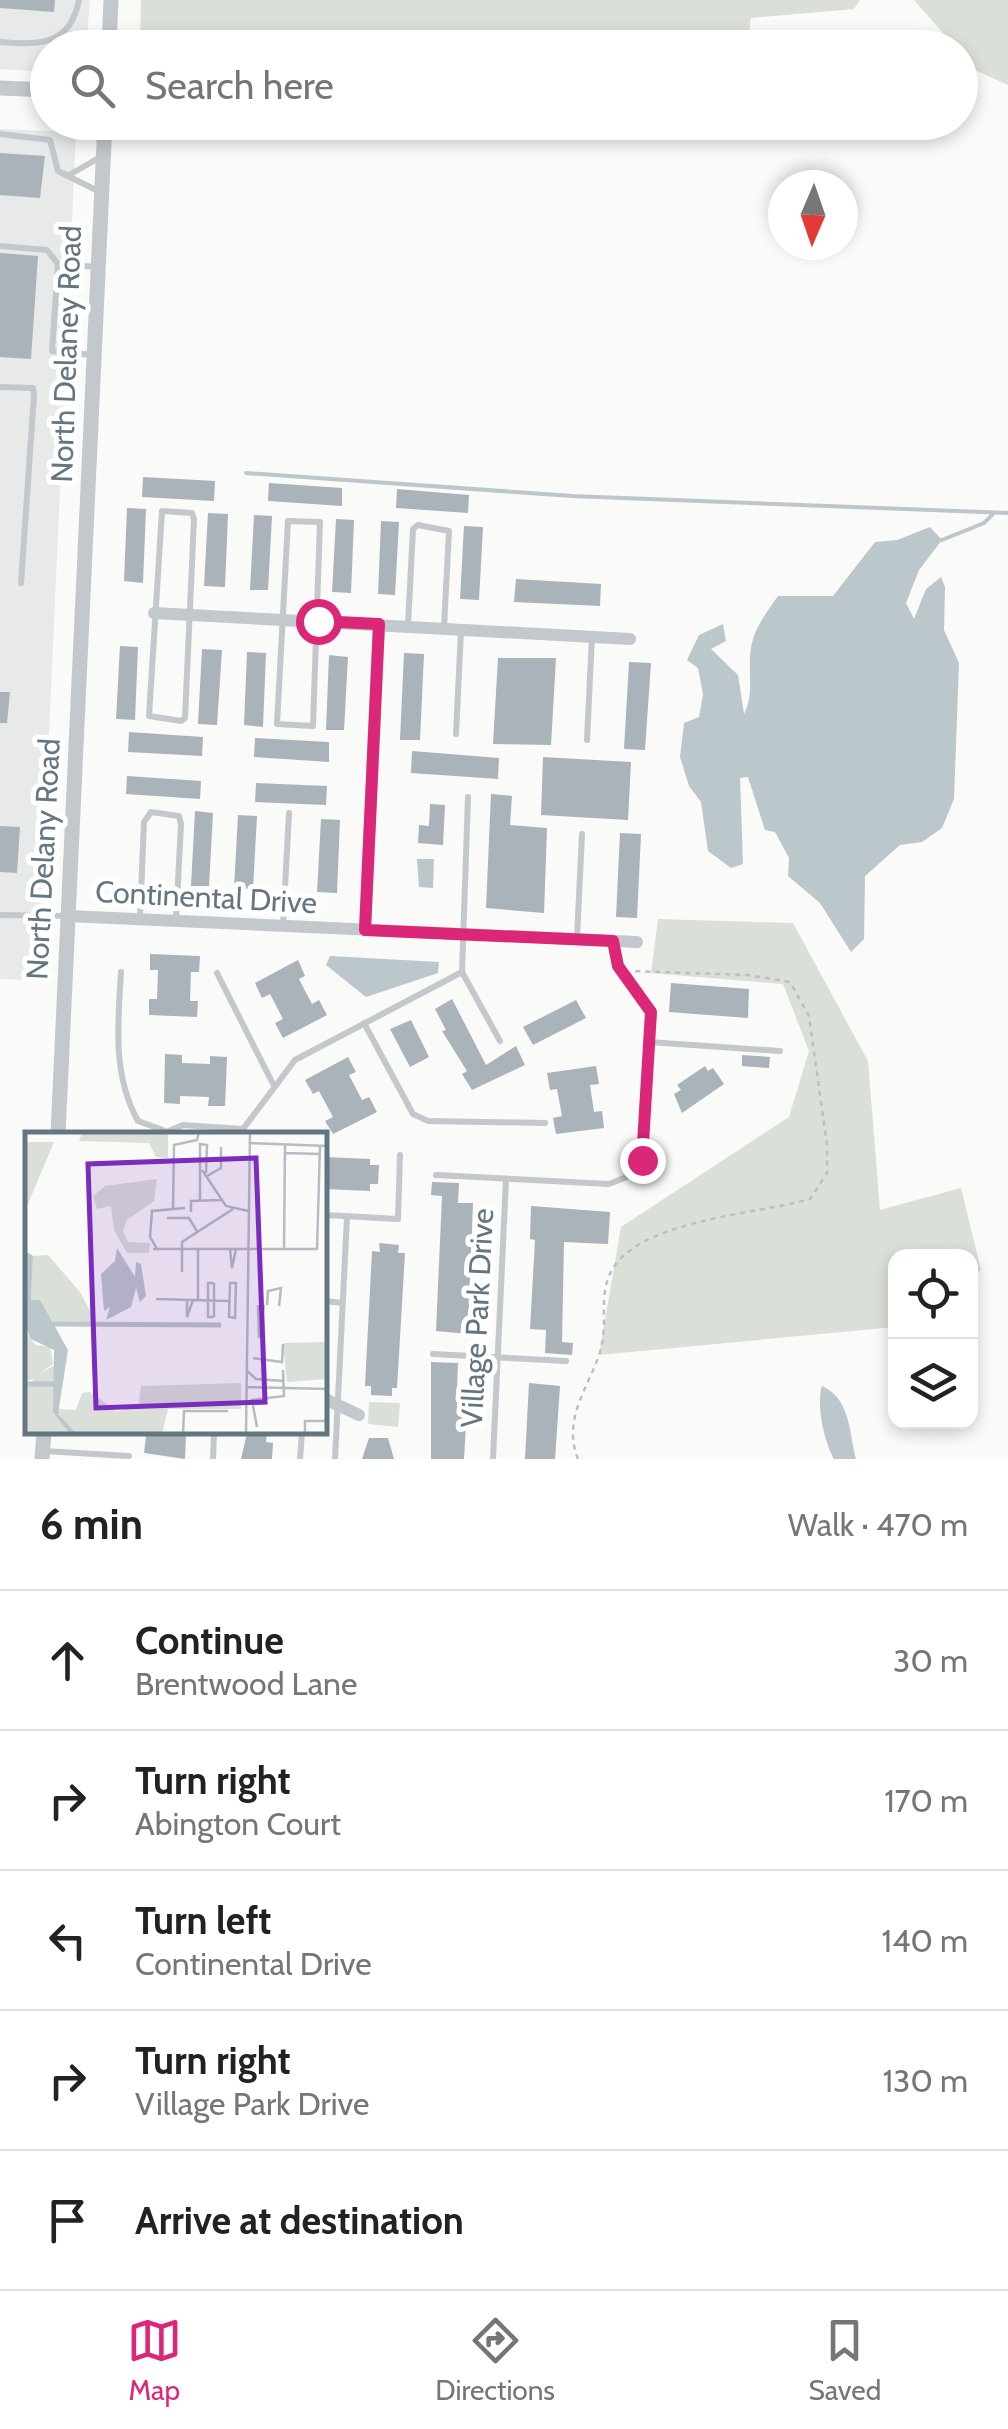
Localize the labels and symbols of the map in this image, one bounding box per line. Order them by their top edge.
north arrow [768,170,858,260]
street label: North Delaney Road [43,225,89,483]
route start [296,599,342,645]
street label: North Delany Road [18,737,68,981]
street label: Continental Drive [94,873,318,921]
inset map [25,1132,328,1434]
route end [620,1138,666,1184]
street label: Village Park Drive [453,1207,501,1429]

